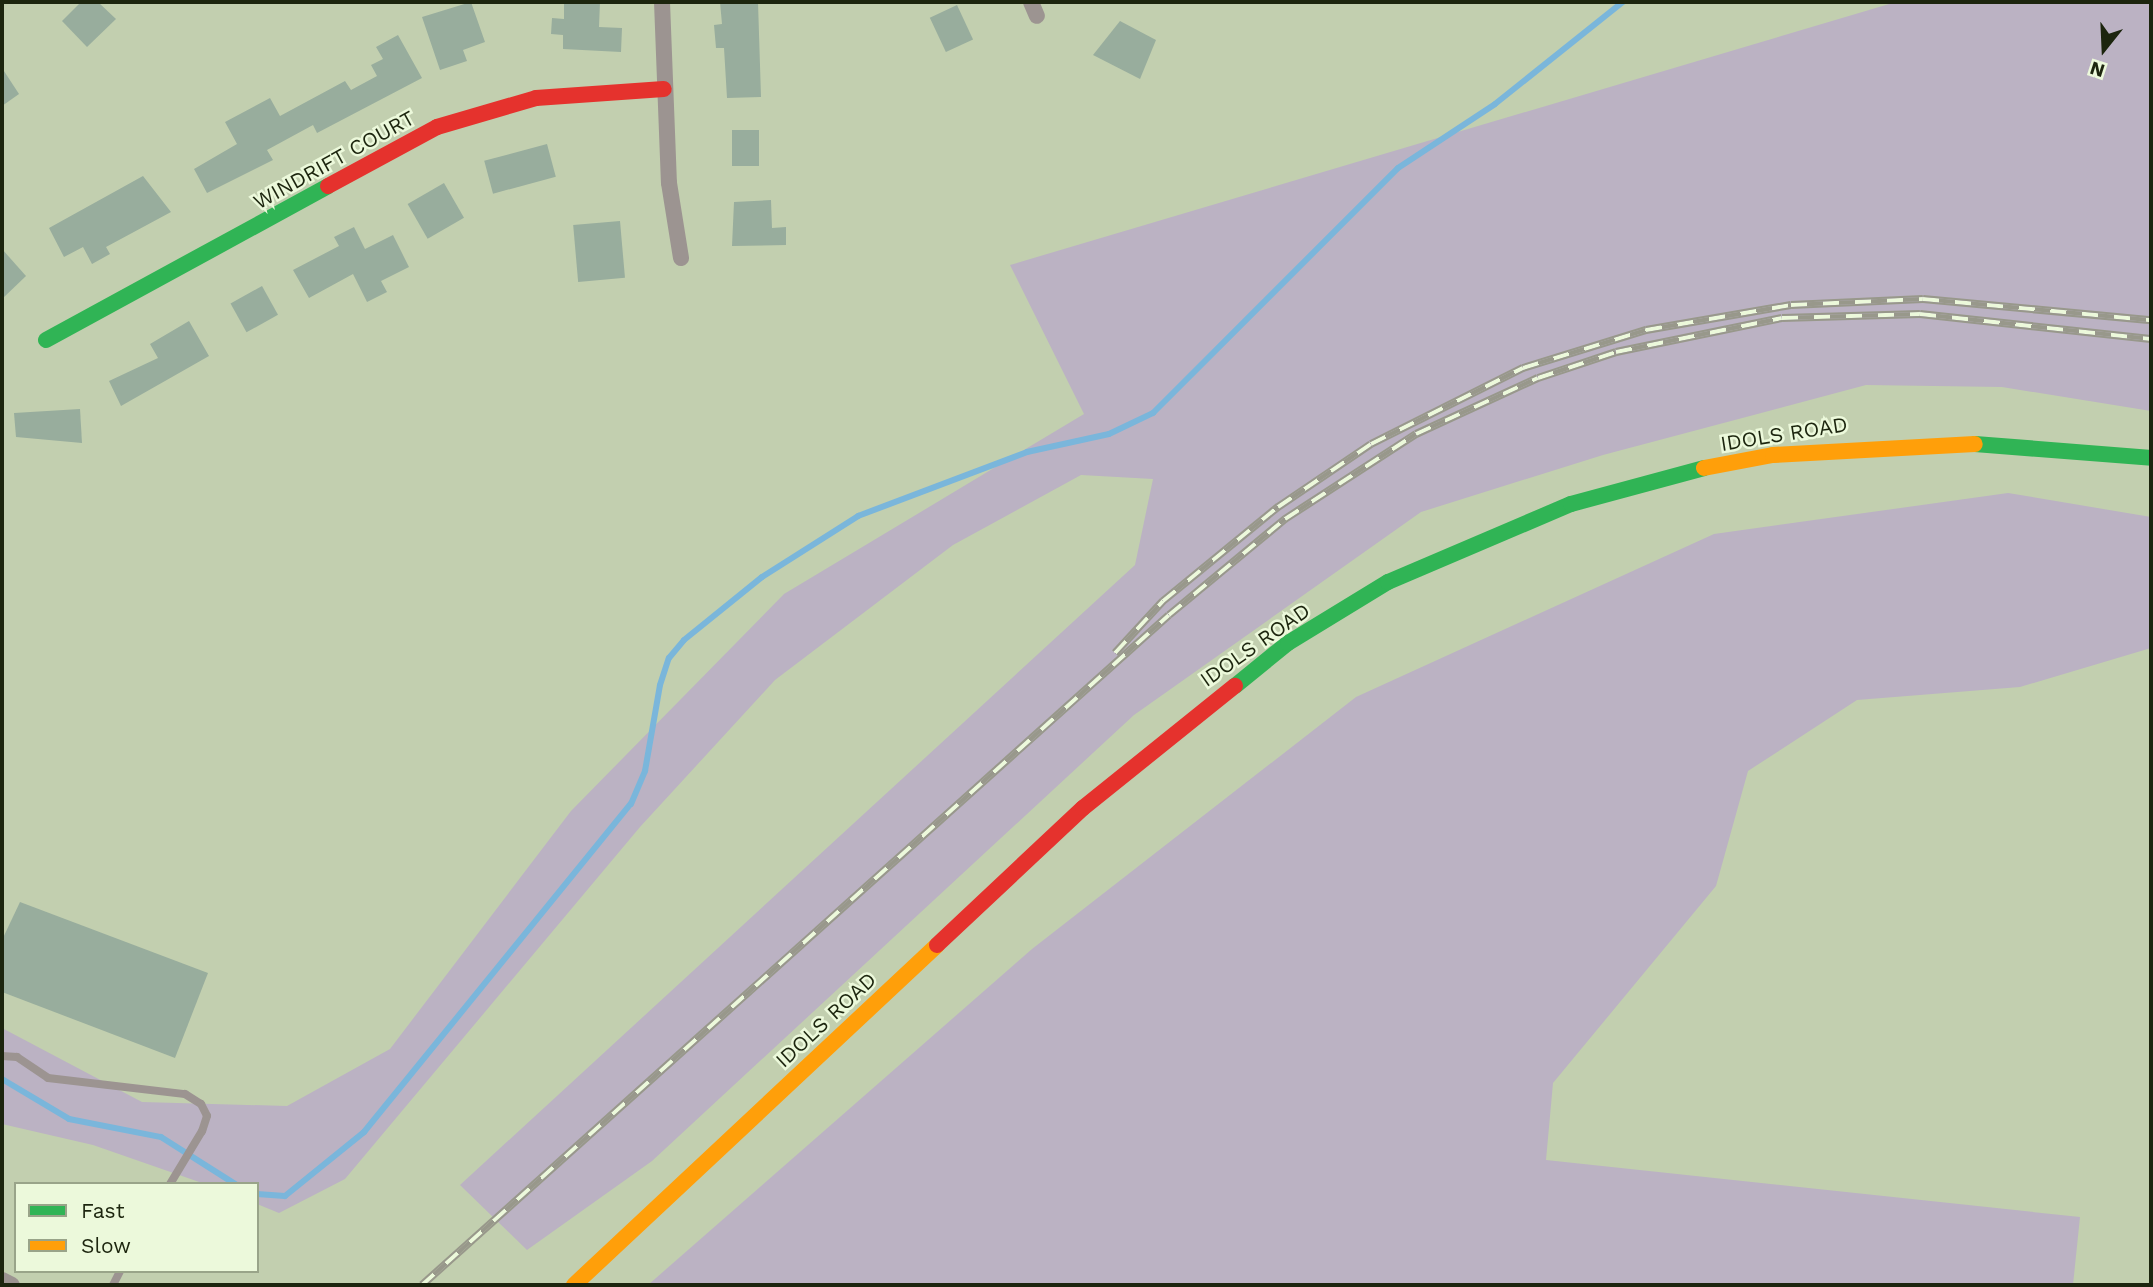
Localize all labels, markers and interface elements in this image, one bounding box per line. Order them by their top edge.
north arrow [2069,14,2139,84]
text: N [2087,56,2108,83]
street label: WINDRIFT COURT [249,105,419,215]
street label: IDOLS ROAD [1719,412,1849,456]
street label: IDOLS ROAD [1195,598,1315,692]
street label: IDOLS ROAD [770,967,882,1073]
legend [14,1182,259,1273]
text: Fast [81,1198,125,1223]
text: Slow [81,1233,131,1258]

